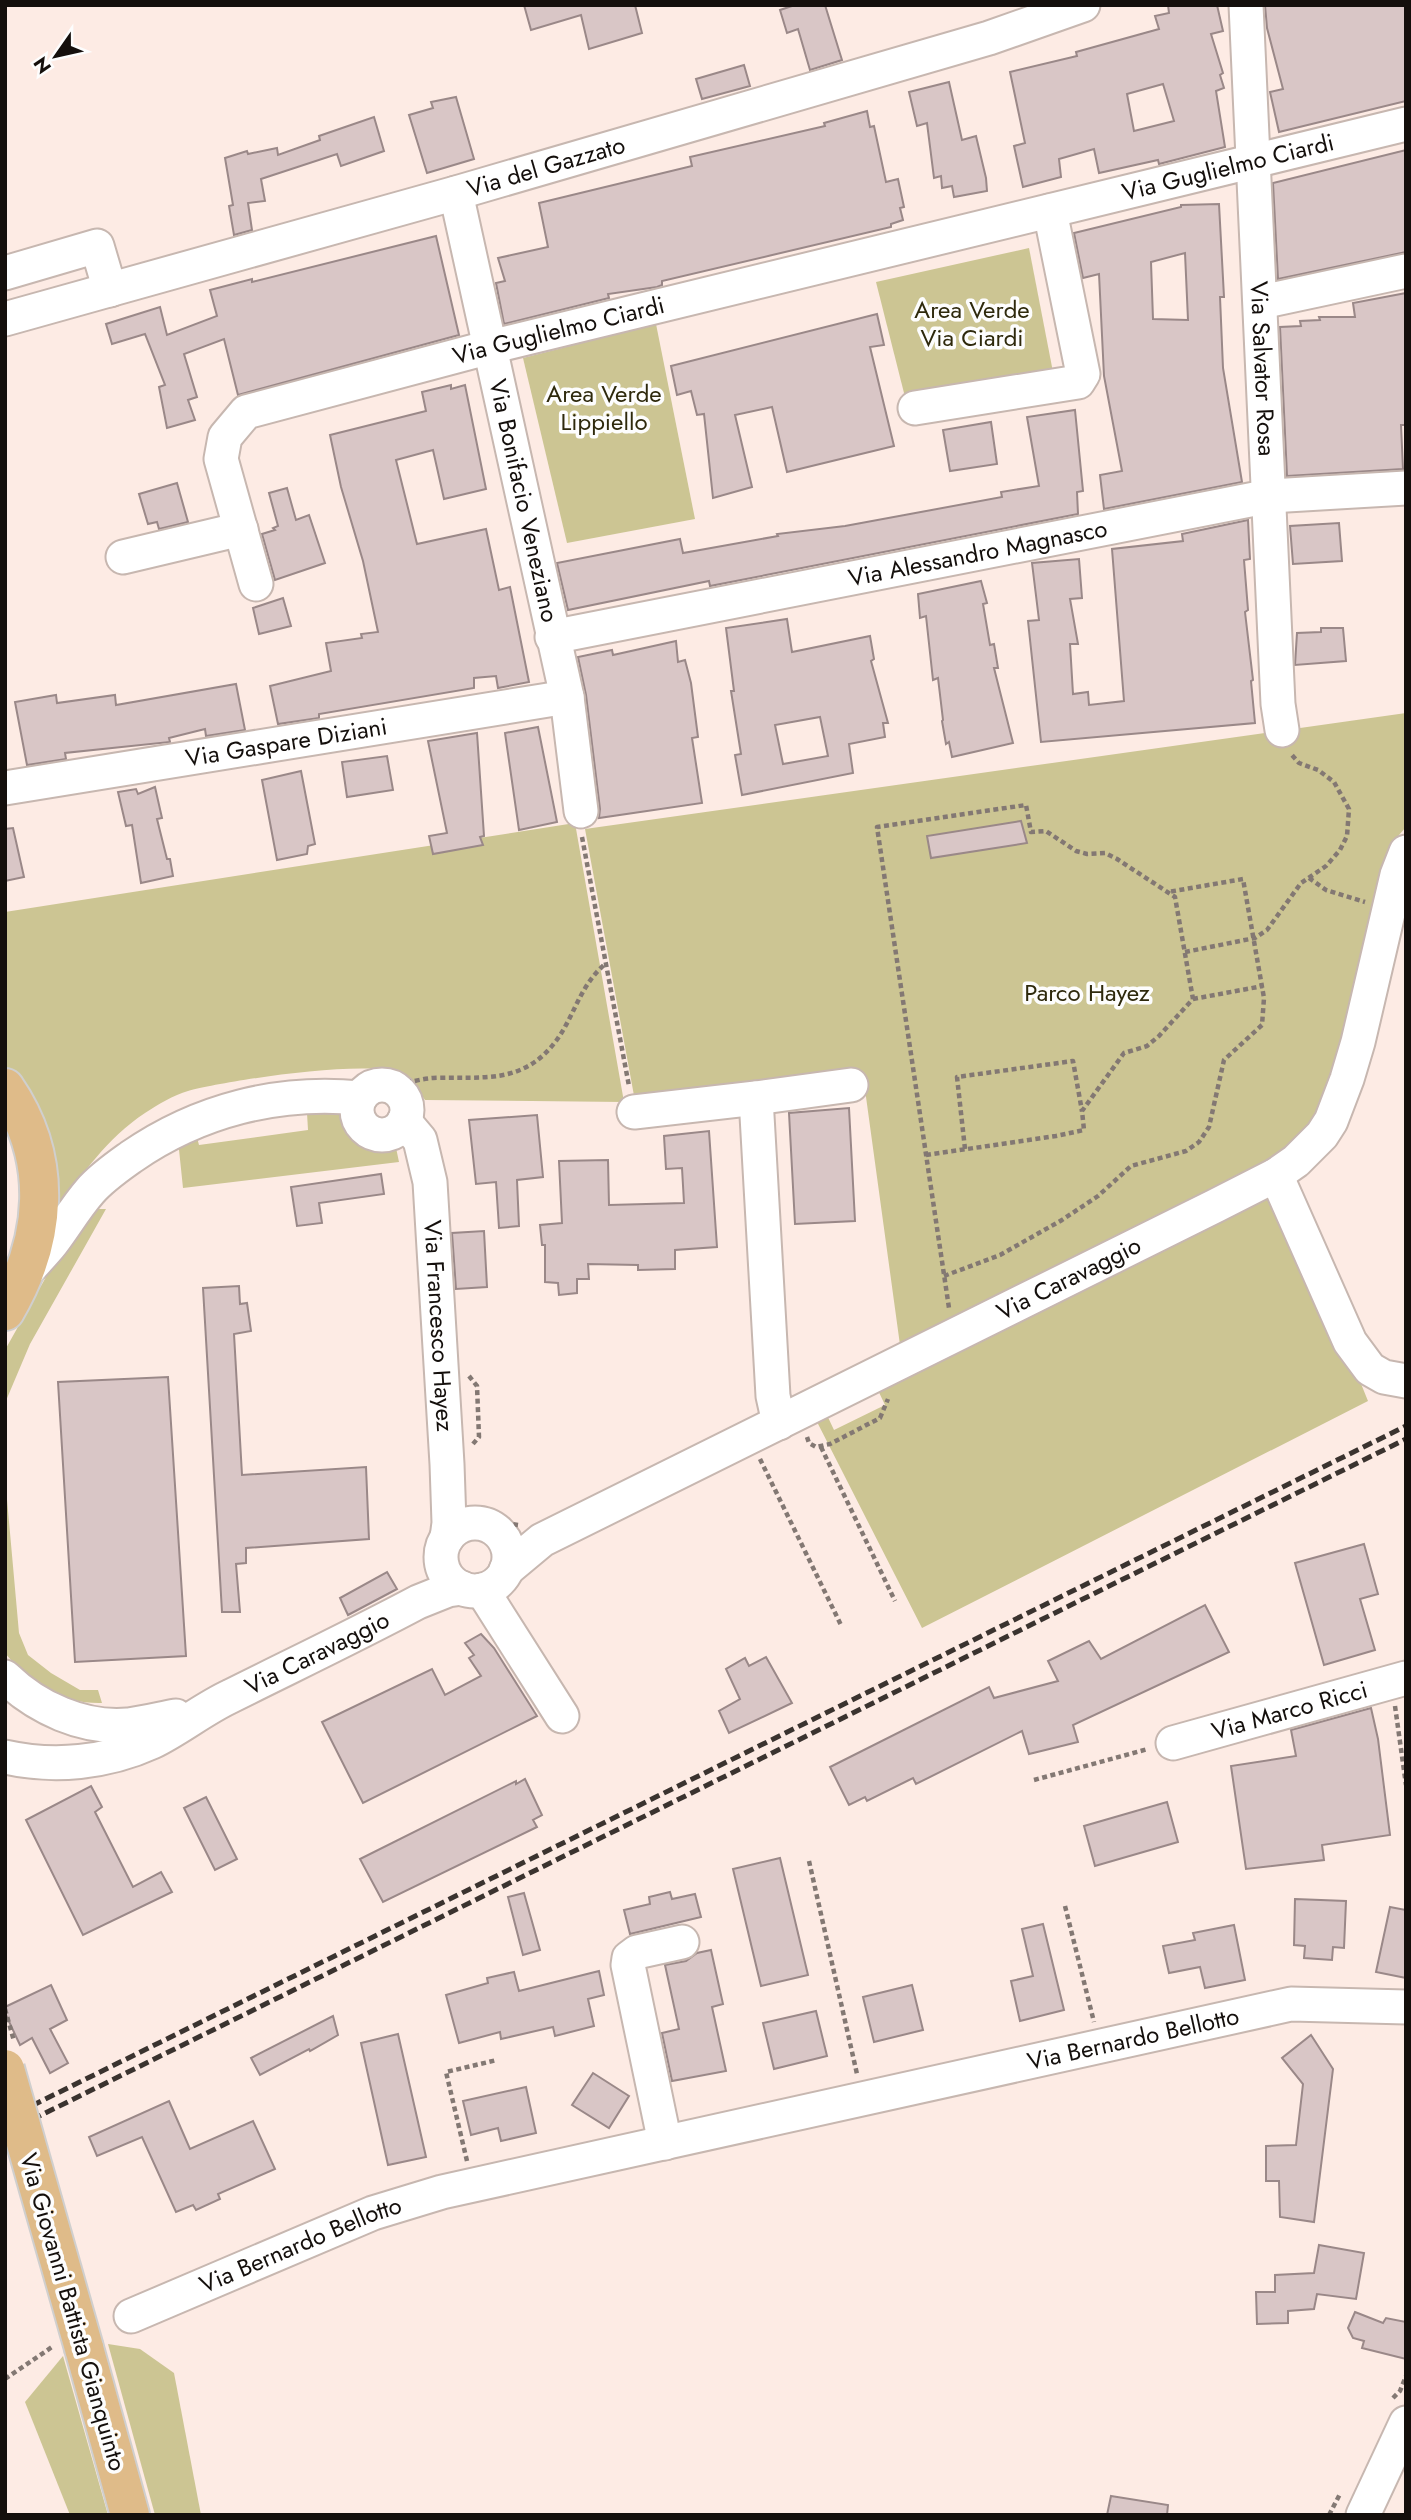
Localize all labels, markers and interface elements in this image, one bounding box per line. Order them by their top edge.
north arrow [21,21,91,91]
text: N [27,51,58,79]
street label: Via Guglielmo Ciardi [1118,124,1338,209]
street label: Via del Gazzato [463,127,629,206]
street label: Via Salvator Rosa [1242,280,1285,457]
street label: Via Guglielmo Ciardi [449,287,668,373]
park label: Area Verde Via Ciardi [914,292,1030,355]
street label: Via Bonifacio Veneziano [480,376,568,625]
park label: Area Verde Lippiello [546,376,662,439]
street label: Via Alessandro Magnasco [845,510,1110,595]
street label: Via Gaspare Diziani [183,708,390,776]
park label: Parco Hayez [1024,975,1150,1010]
street label: Via Francesco Hayez [415,1219,463,1433]
street label: Via Caravaggio [990,1227,1147,1329]
street label: Via Caravaggio [239,1602,395,1703]
street label: Via Marco Ricci [1207,1672,1371,1748]
street label: Via Bernardo Bellotto [1024,1998,1242,2079]
street label: Via Giovanni Battista Gianquinto [11,2149,136,2475]
street label: Via Bernardo Bellotto [194,2187,406,2302]

